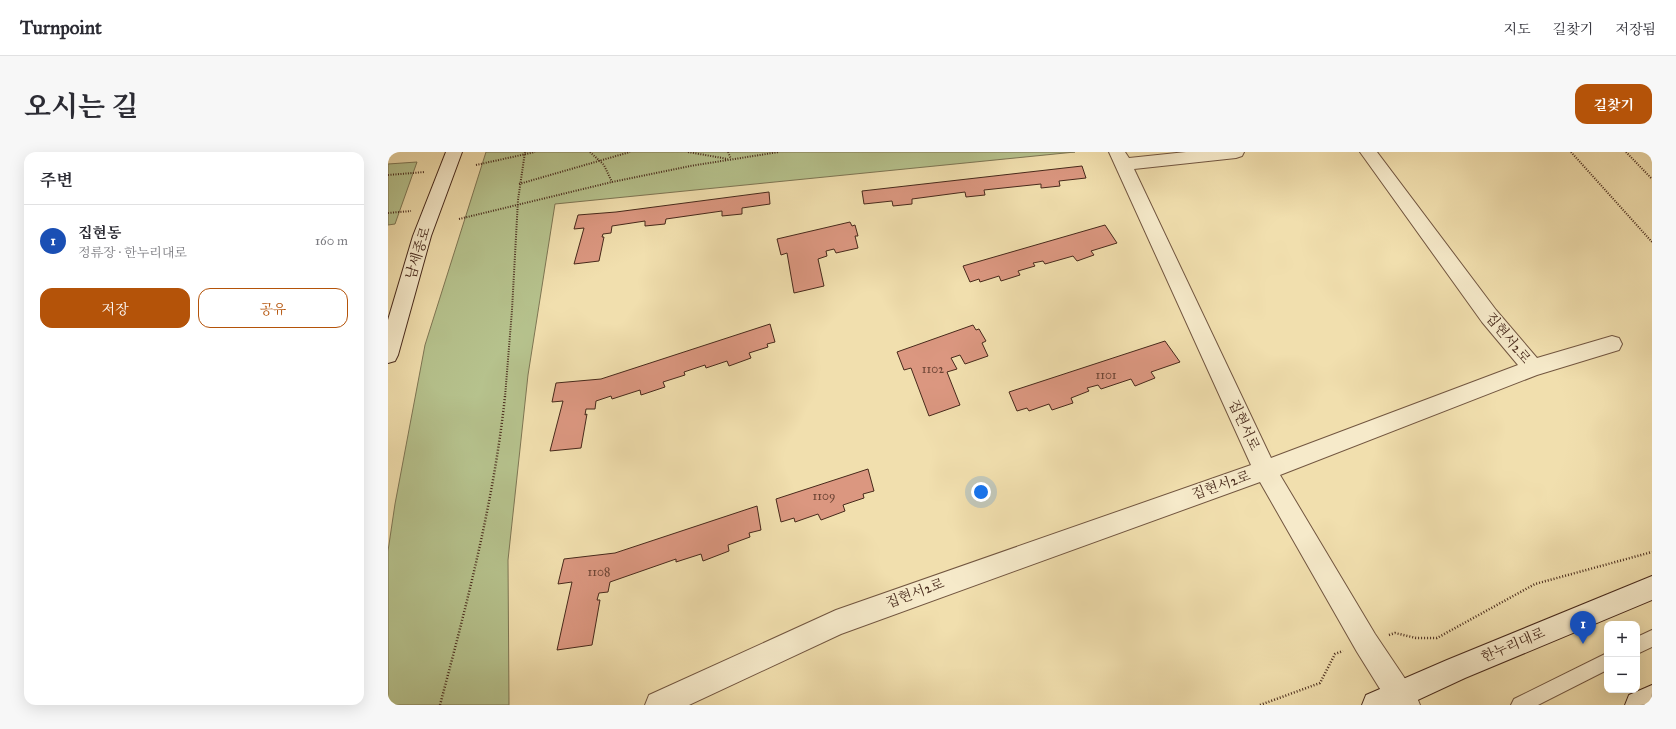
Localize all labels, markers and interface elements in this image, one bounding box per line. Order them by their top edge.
text: Turnpoint [20,16,102,39]
text: 지도 [1504,21,1531,38]
text: 길찾기 [1553,21,1593,38]
text: 저장됨 [1615,21,1656,38]
button: 길찾기 [1575,84,1652,124]
text: 오시는 길 [24,89,138,124]
text: 주변 [40,170,73,191]
text: 집현동 [78,224,121,242]
street label: 남세종로 [402,224,434,281]
text: 1 [50,233,56,249]
text: 160 m [315,233,348,249]
text: 정류장 · 한누리대로 [78,245,187,261]
button: 저장 [40,288,190,328]
button: 공유 [198,288,348,328]
street label: 집현서2로 [1482,309,1534,367]
house number: 1102 [922,362,944,376]
house number: 1101 [1095,368,1117,382]
street label: 집현서로 [1225,397,1263,454]
street label: 집현서2로 [1189,467,1253,503]
your location [971,482,991,502]
house number: 1109 [813,489,835,503]
house number: 1108 [588,565,610,579]
street label: 집현서2로 [883,574,947,611]
pin: 1 [1570,611,1596,644]
map controls [1604,621,1640,693]
button: + [1604,621,1640,657]
street label: 한누리대로 [1479,624,1548,666]
button: − [1604,657,1640,693]

